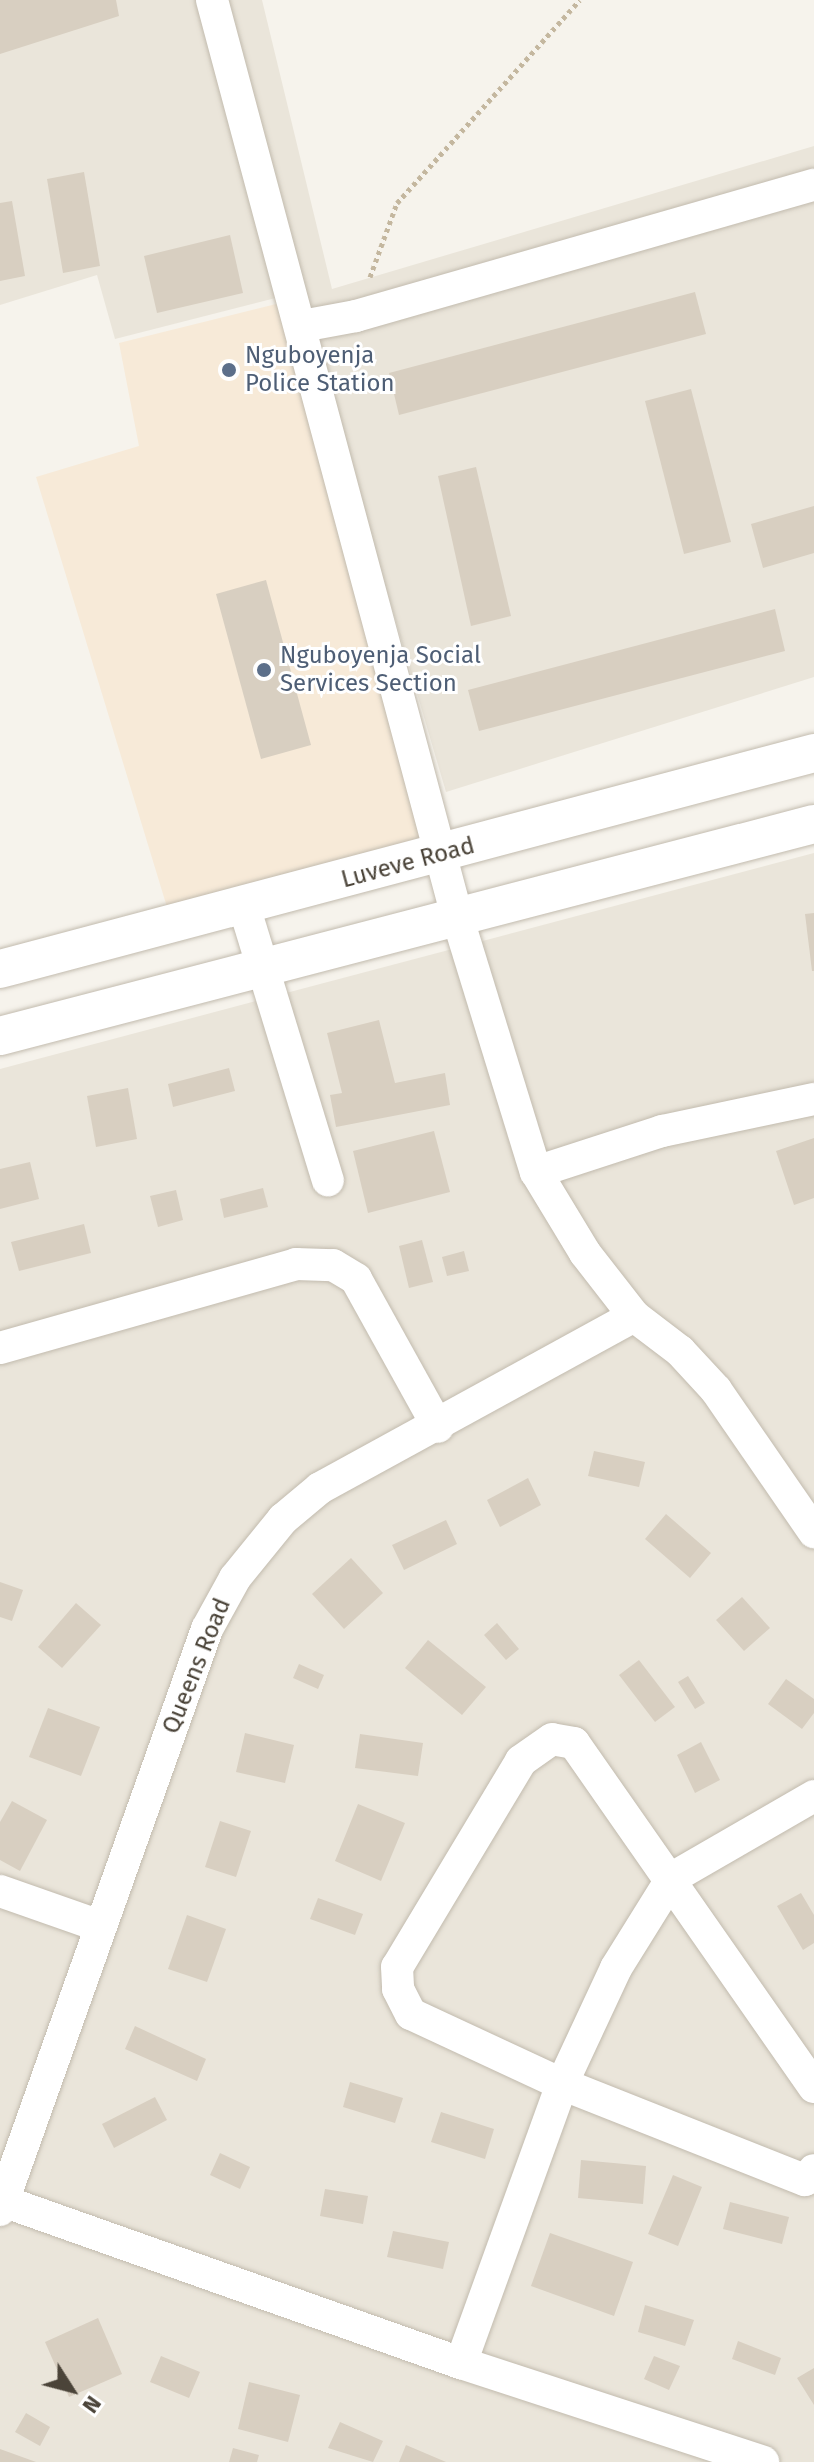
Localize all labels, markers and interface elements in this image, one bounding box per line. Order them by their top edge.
place label: Nguboyenja Police Station [245,342,395,398]
marker: Nguboyenja Police Station [220,361,238,379]
place label: Nguboyenja Social Services Section [280,642,481,698]
marker: Nguboyenja Social Services Section [255,661,273,679]
street label: Luveve Road [338,831,478,895]
street label: Queens Road [157,1594,237,1738]
north arrow [32,2350,112,2430]
text: N [77,2391,107,2418]

